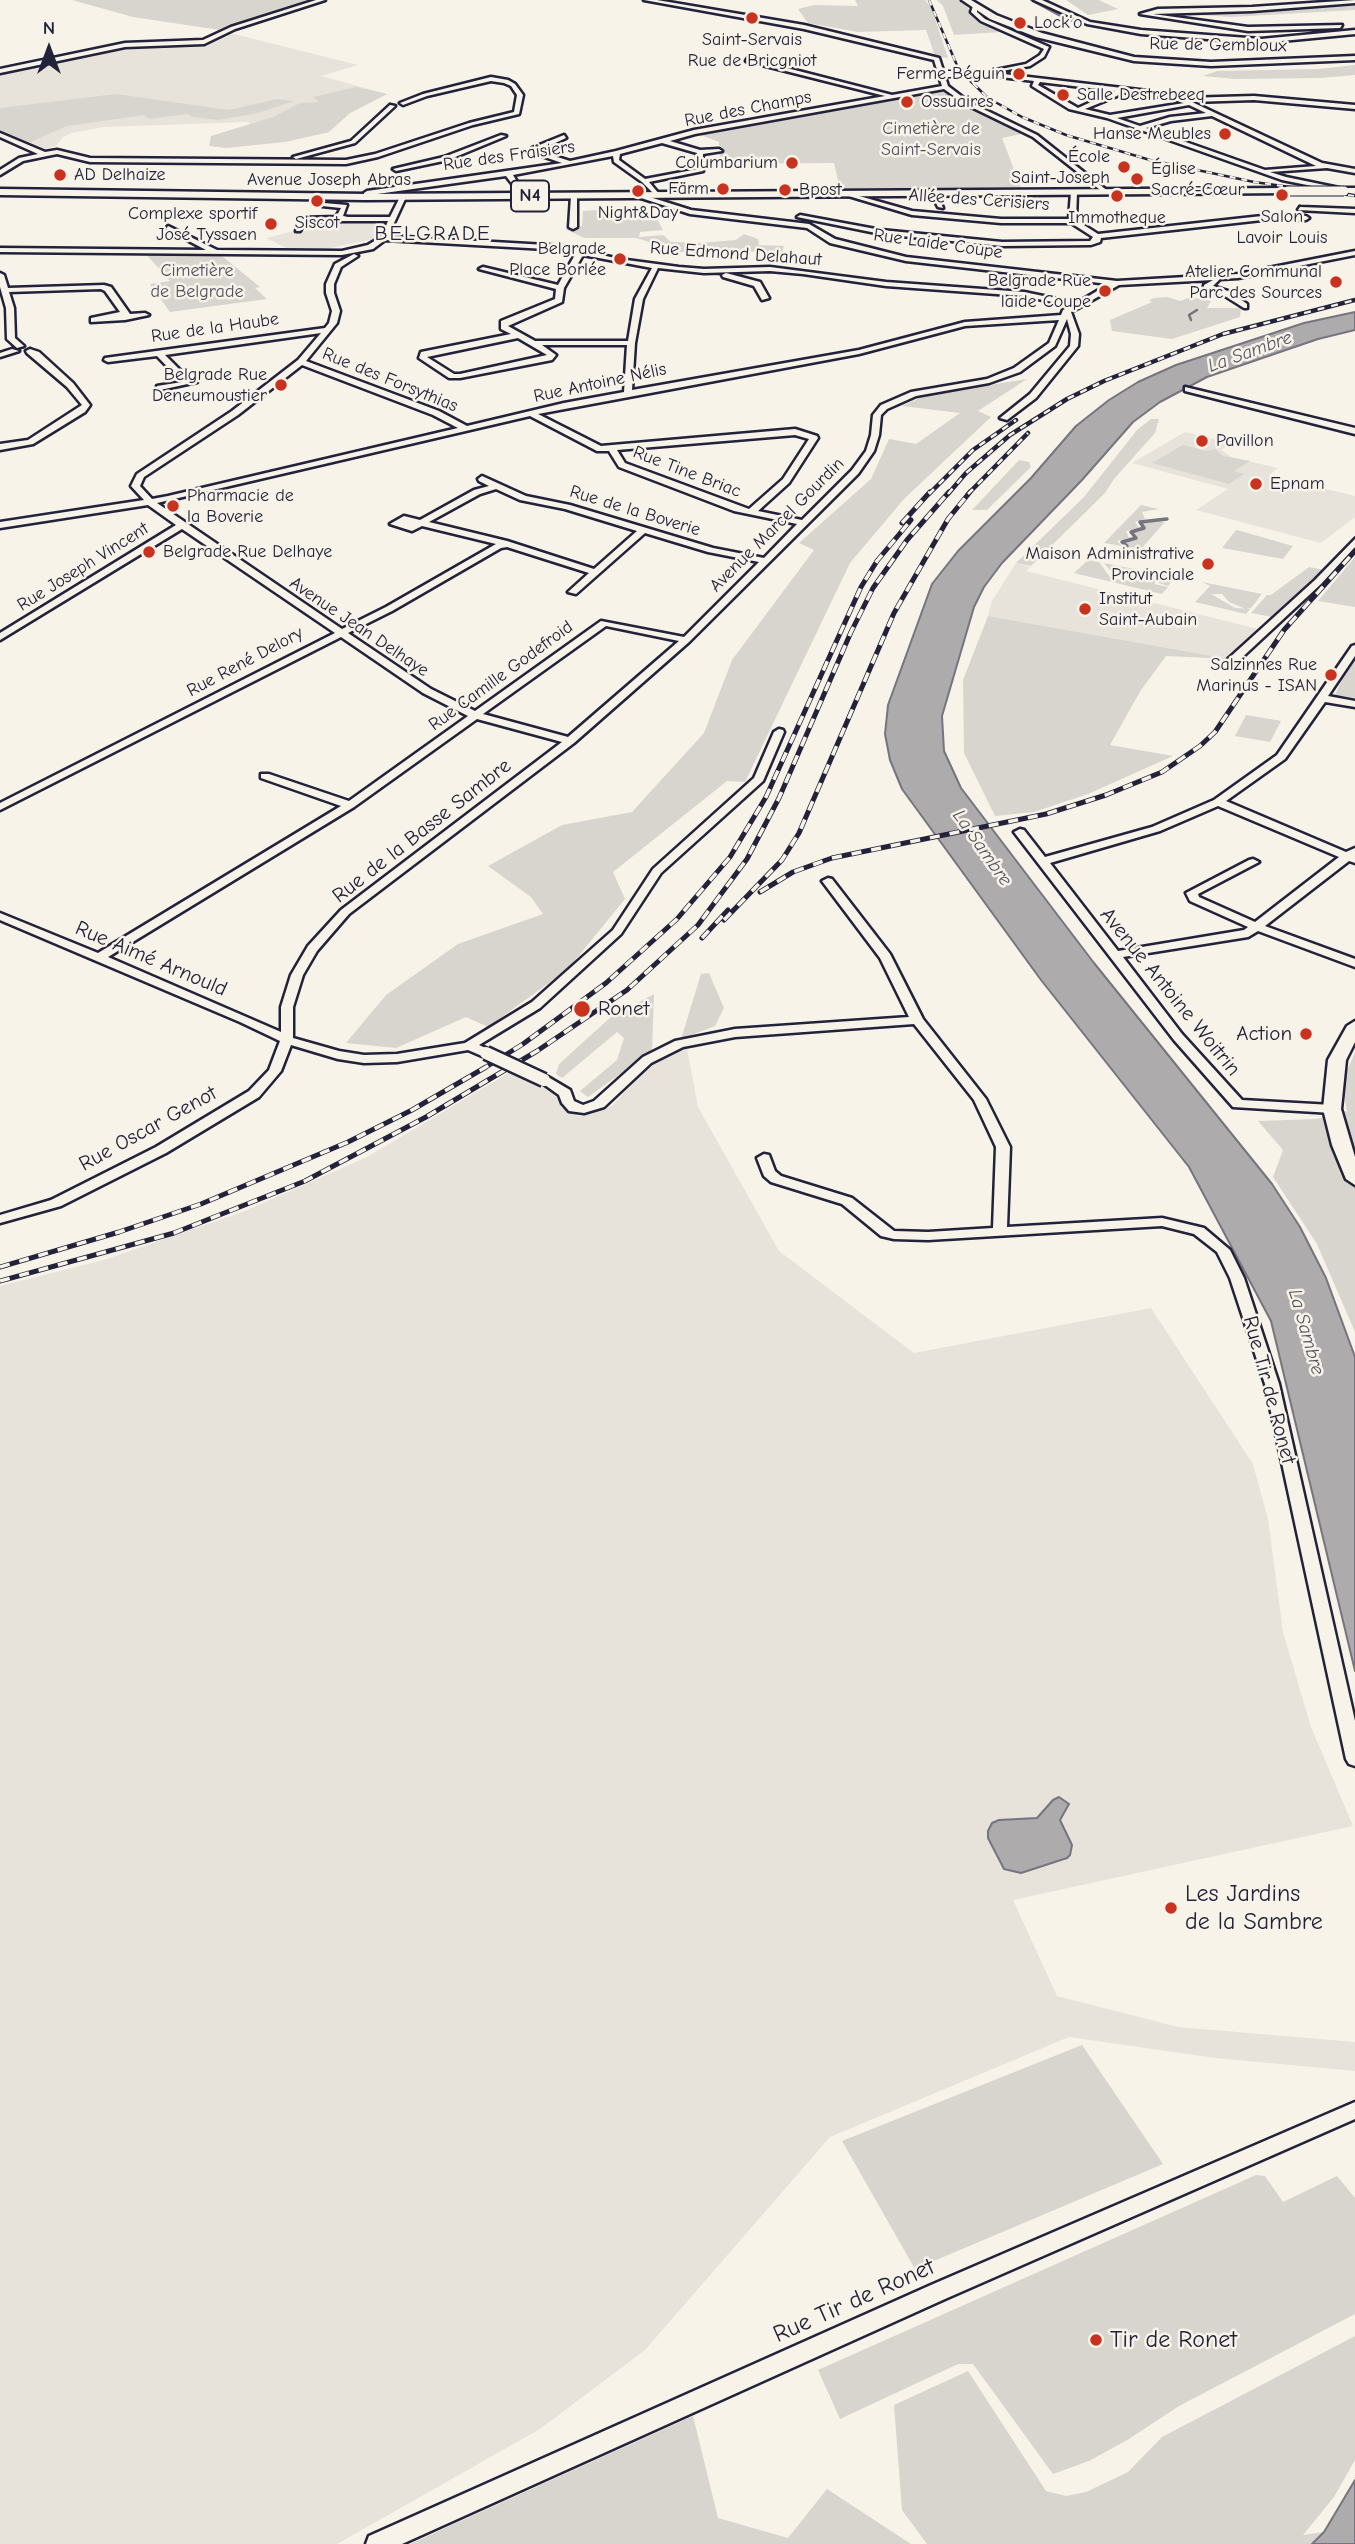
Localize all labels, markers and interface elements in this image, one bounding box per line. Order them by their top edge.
marker: Saint-Servais Rue de Bricgniot [744,10,760,26]
place label: Lock’o [1034,12,1082,34]
north arrow [14,14,84,84]
marker: Lock’o [1012,15,1028,31]
text: N [43,17,55,39]
place label: Saint-Servais Rue de Bricgniot [688,29,816,72]
street label: Rue de Gembloux [1149,33,1287,57]
place label: Ferme Béguin [897,63,1005,85]
marker: Ferme Béguin [1011,66,1027,82]
place label: Salle Destrebeeq [1077,84,1205,106]
street label: Rue des Champs [683,86,813,132]
marker: Salle Destrebeeq [1055,87,1071,103]
place label: Ossuaires [921,91,993,113]
marker: Ossuaires [899,94,915,110]
park label: Cimetière de Saint-Servais [881,118,981,160]
place label: Hanse Meubles [1093,123,1211,145]
marker: Hanse Meubles [1217,126,1233,142]
street label: Rue des Fraisiers [442,136,576,176]
place label: École Saint-Joseph [1011,146,1110,188]
place label: Columbarium [675,152,778,174]
marker: Columbarium [784,155,800,171]
place label: Église Sacré-Cœur [1151,158,1245,200]
marker: École Saint-Joseph [1116,159,1132,175]
place label: AD Delhaize [74,164,166,186]
marker: AD Delhaize [52,167,68,183]
street label: Avenue Joseph Abras [247,169,411,191]
marker: Église Sacré-Cœur [1129,171,1145,187]
place label: Färm [668,178,709,200]
place label: Bpost [799,179,842,201]
road number: N4 [511,180,549,212]
marker: Färm [715,181,731,197]
marker: Bpost [777,182,793,198]
marker: Night&Day [630,183,646,199]
street label: Allée des Cerisiers [908,184,1050,216]
marker: Salon Lavoir Louis [1274,187,1290,203]
marker: Immotheque [1109,188,1125,204]
marker: Siscot [309,193,325,209]
place label: Night&Day [598,202,678,224]
place label: Complexe sportif José Tyssaen [128,203,257,246]
place label: Salon Lavoir Louis [1237,206,1327,248]
place label: Immotheque [1068,207,1166,229]
place label: Siscot [295,212,339,234]
marker: Complexe sportif José Tyssaen [263,216,279,232]
district label: BELGRADE [375,221,491,247]
street label: Rue Laide Coupe [872,224,1004,264]
street label: Rue Edmond Delahaut [649,237,823,271]
place label: Belgrade Place Borlée [509,238,606,280]
marker: Belgrade Place Borlée [612,251,628,267]
park label: Cimetière de Belgrade [151,260,243,302]
place label: Atelier Communal Parc des Sources [1185,261,1322,304]
place label: Belgrade Rue laide Coupe [988,270,1091,312]
marker: Atelier Communal Parc des Sources [1328,274,1344,290]
marker: Belgrade Rue laide Coupe [1097,283,1113,299]
street label: Rue de la Haube [150,308,280,348]
water label: La Sambre [1205,326,1295,378]
street label: Rue des Forsythias [319,343,461,417]
street label: Rue Antoine Nélis [532,358,668,408]
place label: Belgrade Rue Deneumoustier [152,364,267,406]
marker: Belgrade Rue Deneumoustier [273,377,289,393]
place label: Pavillon [1216,430,1274,452]
marker: Pavillon [1194,433,1210,449]
street label: Rue Tine Briac [630,442,744,502]
street label: Avenue Marcel Gourdin [705,453,849,597]
place label: Epnam [1270,473,1325,495]
marker: Epnam [1248,476,1264,492]
street label: Rue de la Boverie [567,481,703,541]
place label: Pharmacie de la Boverie [187,485,294,528]
marker: Pharmacie de la Boverie [165,498,181,514]
street label: Rue Joseph Vincent [13,518,153,616]
place label: Belgrade Rue Delhaye [163,541,332,563]
place label: Maison Administrative Provinciale [1025,543,1194,586]
marker: Belgrade Rue Delhaye [141,544,157,560]
marker: Maison Administrative Provinciale [1200,556,1216,572]
street label: Avenue Jean Delhaye [285,572,433,682]
place label: Institut Saint-Aubain [1099,588,1197,630]
marker: Institut Saint-Aubain [1077,601,1093,617]
street label: Rue Camille Godefroid [425,616,577,736]
street label: Rue René Delory [183,622,307,702]
place label: Salzinnes Rue Marinus - ISAN [1196,654,1317,696]
marker: Salzinnes Rue Marinus - ISAN [1323,667,1339,683]
street label: Rue de la Basse Sambre [327,753,517,909]
water label: La Sambre [947,805,1017,891]
street label: Avenue Antoine Woitrin [1094,903,1246,1081]
street label: Rue Aimé Arnould [71,916,231,1002]
place label: Ronet [598,996,650,1022]
marker: Ronet [572,999,592,1019]
place label: Action [1236,1021,1292,1047]
marker: Action [1298,1026,1314,1042]
street label: Rue Oscar Genot [75,1081,221,1177]
water label: La Sambre [1283,1287,1329,1377]
street label: Rue Tir de Ronet [1237,1313,1301,1467]
place label: Les Jardins de la Sambre [1185,1880,1323,1936]
marker: Les Jardins de la Sambre [1163,1900,1179,1916]
street label: Rue Tir de Ronet [769,2253,939,2349]
place label: Tir de Ronet [1110,2326,1237,2354]
marker: Tir de Ronet [1088,2332,1104,2348]

